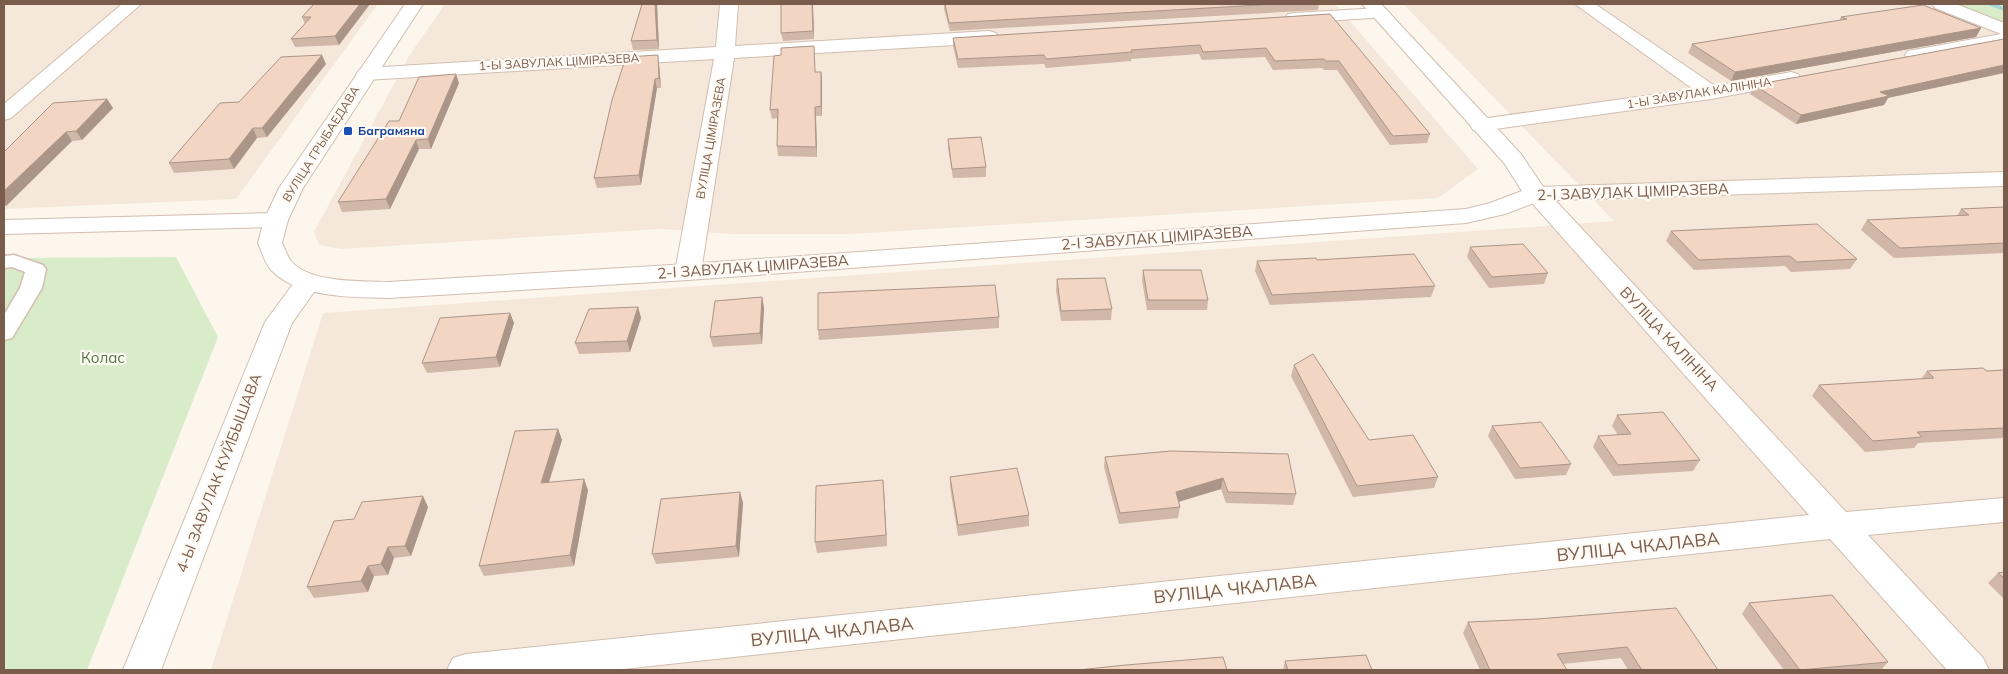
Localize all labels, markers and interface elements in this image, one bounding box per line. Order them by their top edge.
street label: 1-Ы ЗАВУЛАК ЦІМІРАЗЕВА [478,50,640,73]
street label: 1-Ы ЗАВУЛАК КАЛІНІНА [1626,74,1773,111]
street label: ВУЛІЦА ЦІМІРАЗЕВА [692,76,729,200]
street label: ВУЛІЦА ГРЫБАЕДАВА [279,83,363,204]
place label: Баграмяна [358,123,425,138]
marker: Баграмяна [342,125,354,137]
street label: 2-І ЗАВУЛАК ЦІМІРАЗЕВА [1537,179,1729,204]
street label: 2-І ЗАВУЛАК ЦІМІРАЗЕВА [1061,221,1253,254]
street label: 2-І ЗАВУЛАК ЦІМІРАЗЕВА [657,250,849,283]
street label: ВУЛІЦА КАЛІНІНА [1616,283,1723,395]
park label: Колас [81,348,125,367]
street label: 4-Ы ЗАВУЛАК КУЙБЫШАВА [172,371,265,575]
street label: ВУЛІЦА ЧКАЛАВА [1555,527,1721,567]
street label: ВУЛІЦА ЧКАЛАВА [1152,569,1318,609]
street label: ВУЛІЦА ЧКАЛАВА [749,612,915,652]

